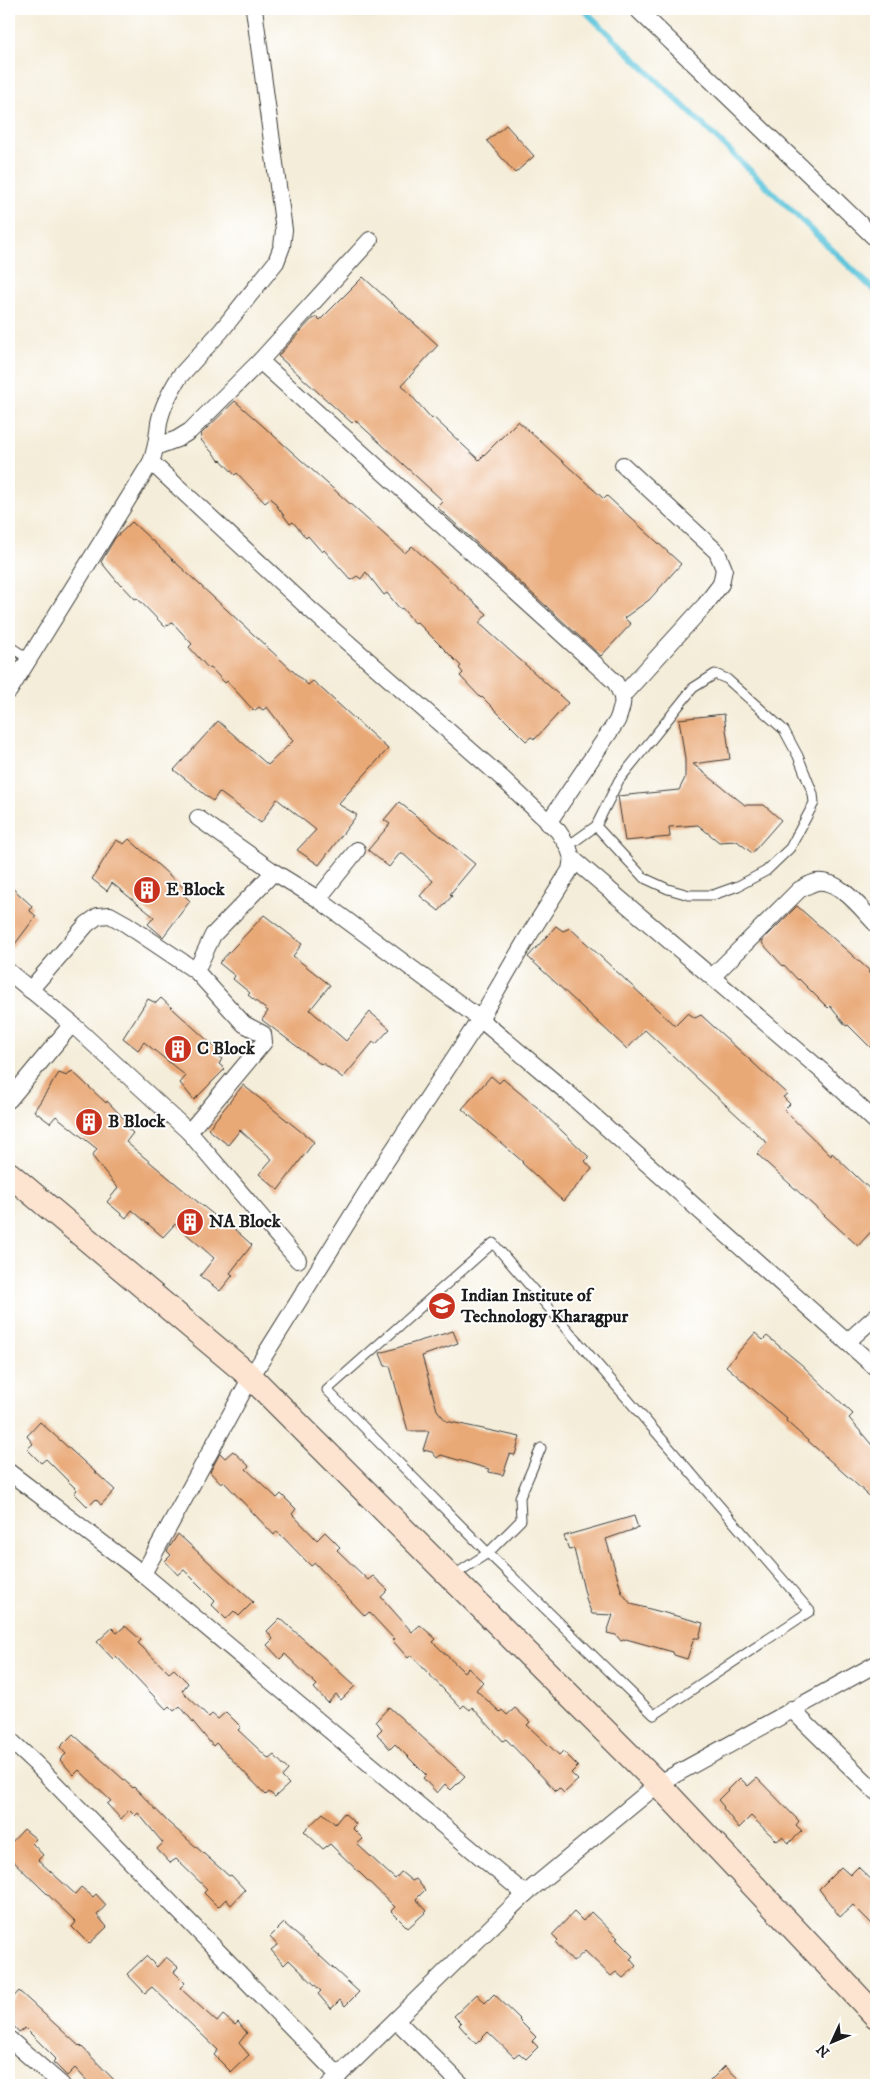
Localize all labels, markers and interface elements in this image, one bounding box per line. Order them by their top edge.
building icon: E Block [132,875,162,905]
place label: E Block [166,879,226,901]
building icon: C Block [163,1034,193,1064]
place label: C Block [197,1038,256,1060]
building icon: B Block [74,1107,104,1137]
place label: B Block [108,1111,166,1133]
building icon: NA Block [175,1207,205,1237]
place label: NA Block [209,1211,282,1233]
place label: Indian Institute of Technology Kharagpur [460,1285,629,1328]
school or university icon: Indian Institute of Technology Kharagpur [427,1291,457,1321]
north arrow [808,2016,858,2066]
text: N [813,2040,834,2061]

